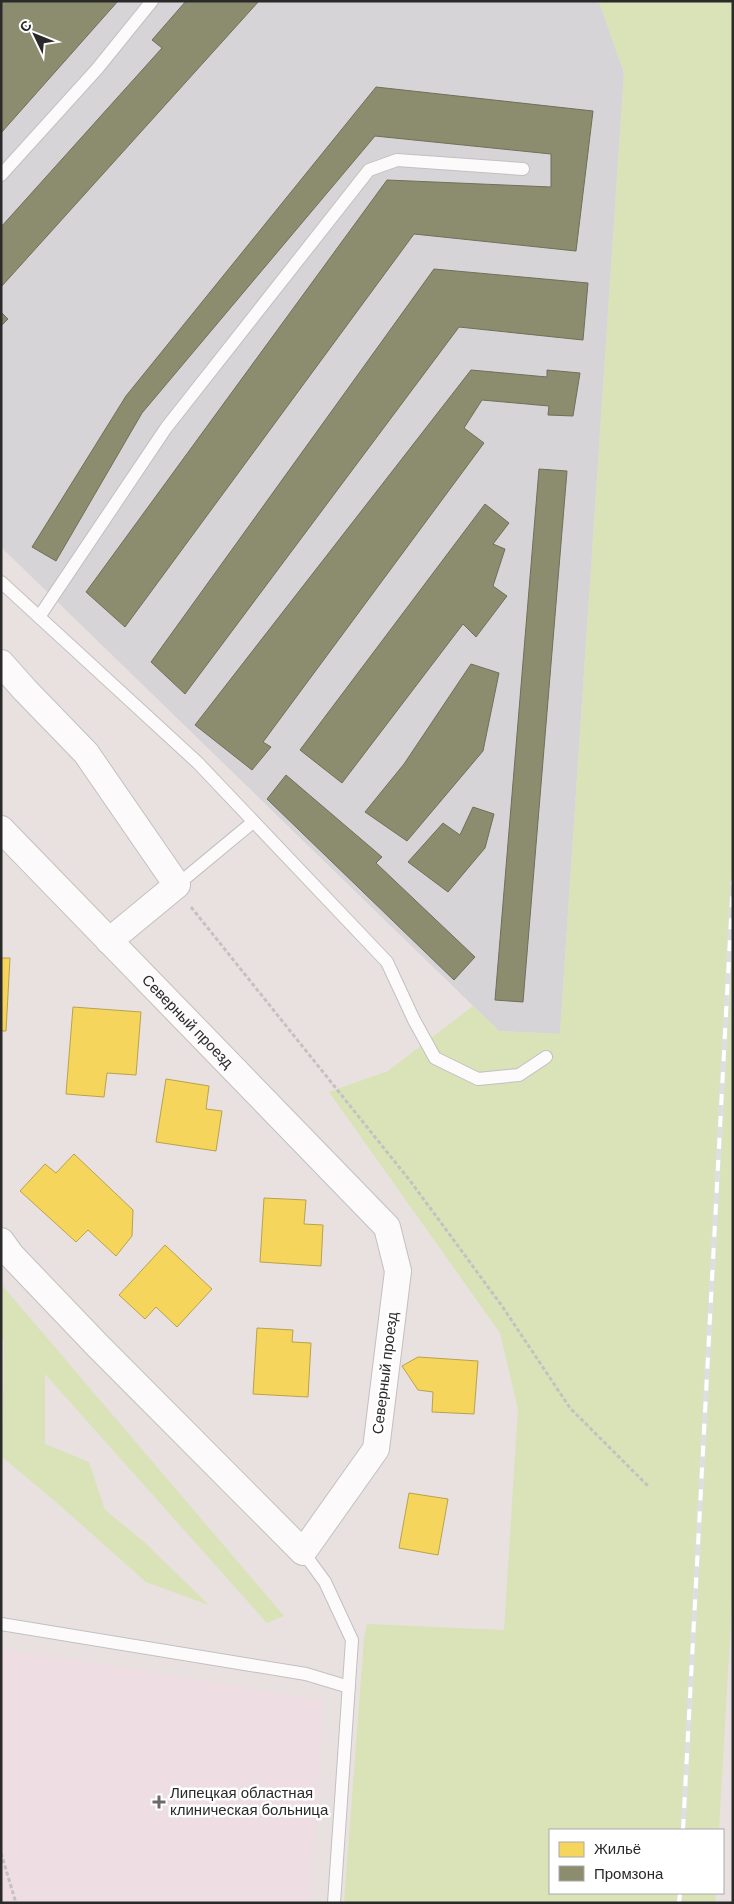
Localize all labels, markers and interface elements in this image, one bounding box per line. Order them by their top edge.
north arrow [10,10,60,60]
text: С [15,16,36,36]
street label: Северный проезд [137,970,238,1073]
street label: Северный проезд [368,1310,402,1435]
place label: Липецкая областная клиническая больница [170,1783,329,1820]
marker: Липецкая областная клиническая больница [152,1795,166,1809]
legend [549,1829,724,1894]
text: Жильё [594,1839,641,1859]
text: Промзона [594,1864,664,1884]

